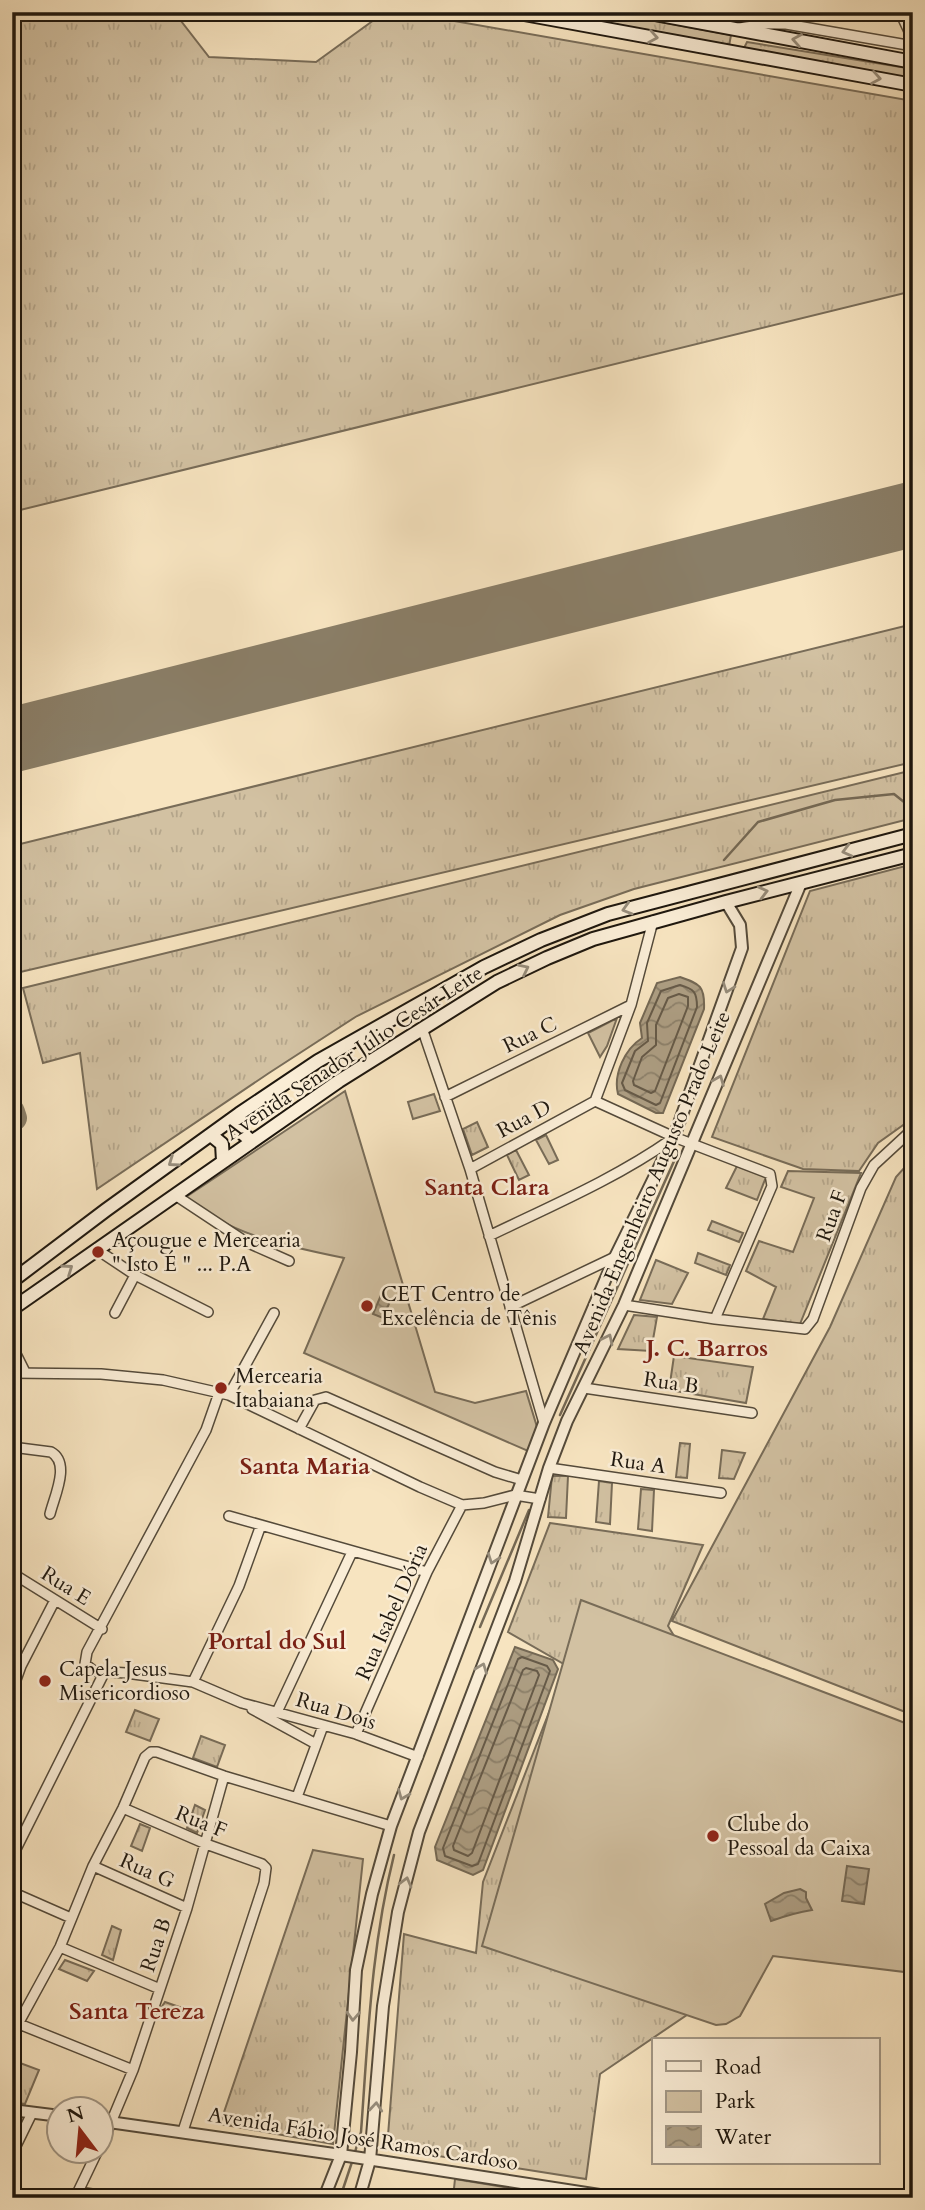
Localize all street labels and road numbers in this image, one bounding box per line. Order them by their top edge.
street label: Avenida Senador Júlio Cesár Leite [220,959,488,1147]
street label: Avenida Engenheiro Augusto Prado Leite [566,1007,738,1359]
street label: Rua C [498,1010,562,1060]
street label: Rua D [492,1093,556,1145]
street label: Rua F [809,1186,855,1246]
street label: Rua B [642,1365,700,1401]
street label: Rua A [608,1445,668,1481]
street label: Rua Isabel Dória [349,1539,435,1685]
street label: Rua E [36,1559,97,1613]
street label: Rua Dois [292,1685,380,1737]
street label: Rua F [171,1799,231,1845]
street label: Rua G [115,1846,179,1896]
street label: Rua B [133,1914,179,1976]
street label: Avenida Fábio José Ramos Cardoso [206,2100,520,2178]

